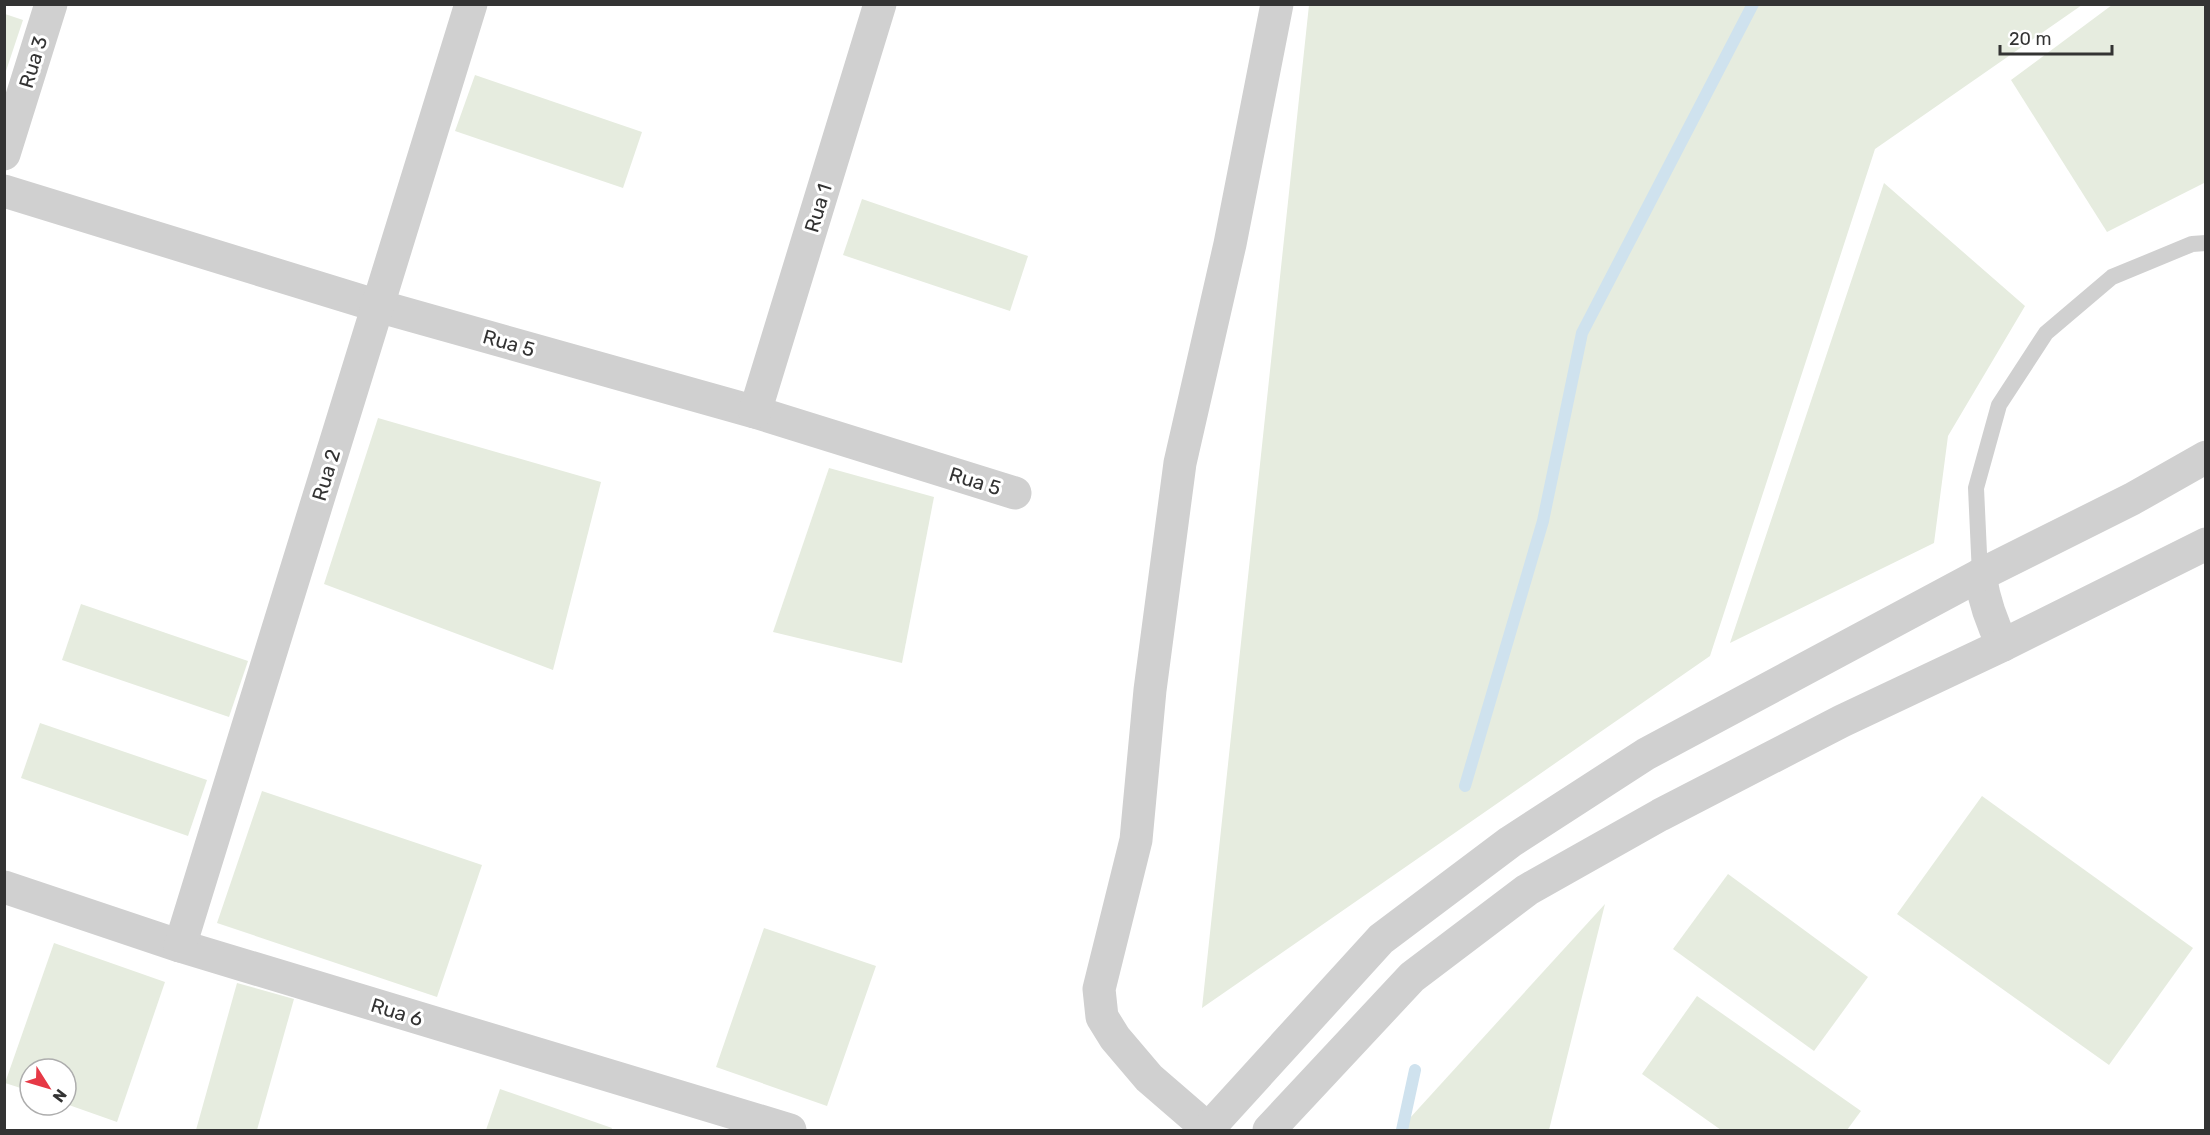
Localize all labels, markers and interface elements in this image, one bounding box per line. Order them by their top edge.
scale bar [2000,18,2112,56]
text: 20 m [2009,28,2051,50]
street label: Rua 3 [14,33,52,91]
street label: Rua 1 [799,181,837,235]
street label: Rua 5 [480,324,538,362]
street label: Rua 2 [307,446,345,504]
street label: Rua 5 [946,462,1004,500]
street label: Rua 6 [368,993,426,1031]
north arrow [18,1057,78,1117]
text: N [49,1085,71,1106]

